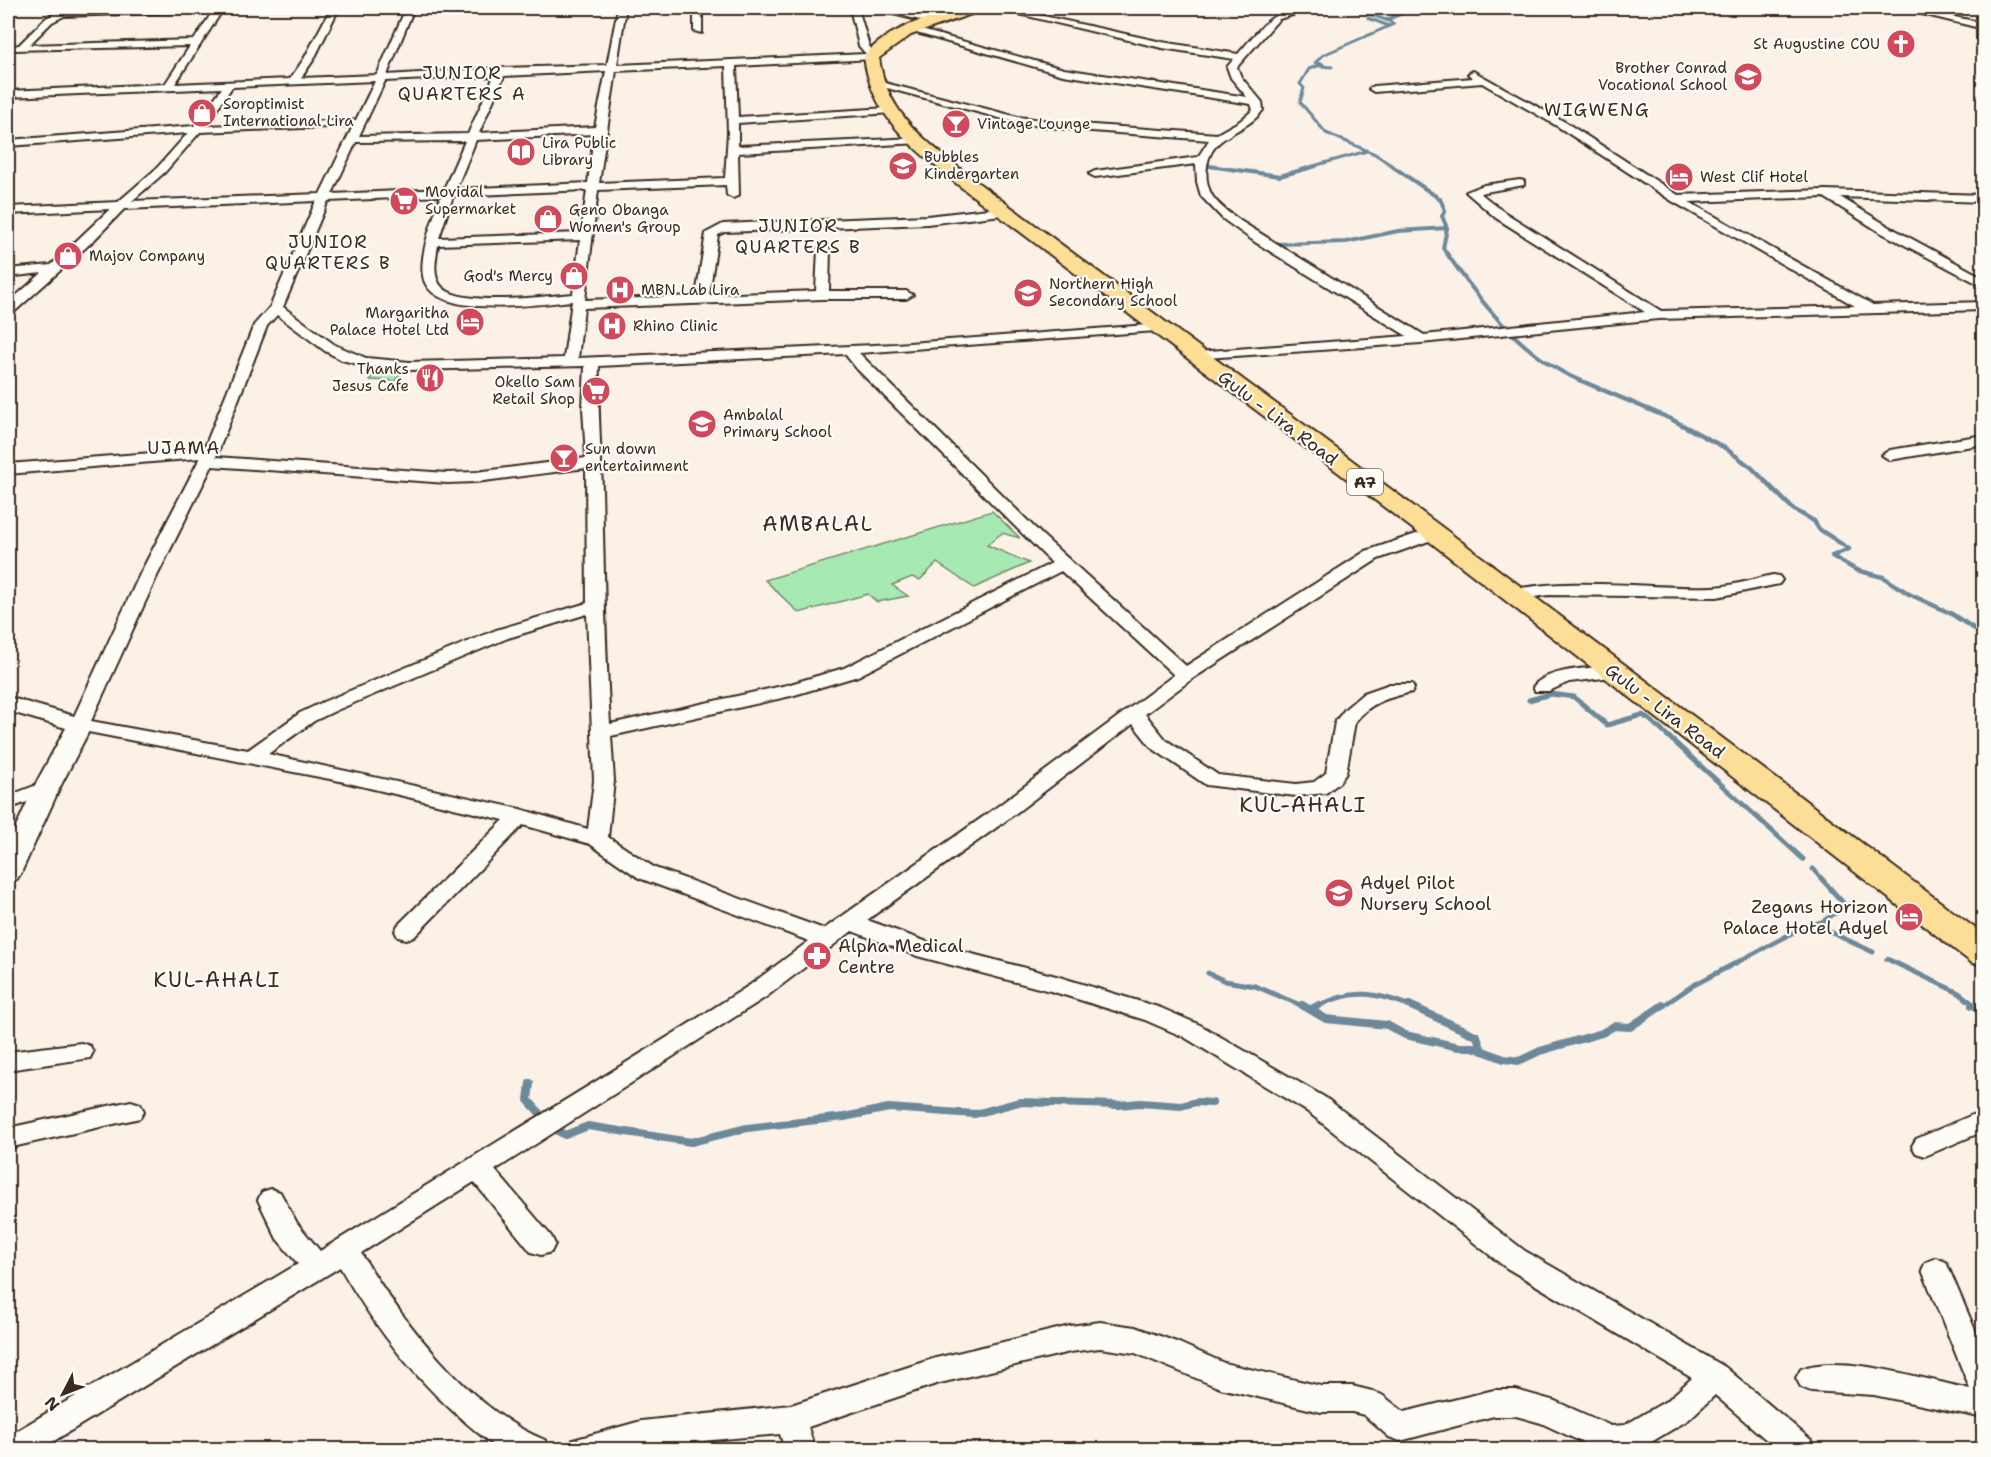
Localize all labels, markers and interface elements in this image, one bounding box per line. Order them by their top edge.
church icon: St Augustine COU [1885,28,1917,60]
place label: St Augustine COU [1753,34,1880,54]
place label: Brother Conrad Vocational School [1598,58,1727,95]
district label: JUNIOR QUARTERS A [398,61,526,106]
school or university icon: Brother Conrad Vocational School [1732,61,1764,93]
place label: Soroptimist International Lira [223,94,354,131]
shop icon: Soroptimist International Lira [186,97,218,129]
district label: WIGWENG [1544,98,1650,122]
bar icon: Vintage Lounge [940,108,972,140]
place label: Vintage Lounge [977,114,1090,134]
place label: Lira Public Library [542,133,616,170]
library icon: Lira Public Library [505,136,537,168]
place label: Bubbles Kindergarten [924,147,1019,184]
school or university icon: Bubbles Kindergarten [887,150,919,182]
hotel icon: West Clif Hotel [1663,161,1695,193]
place label: West Clif Hotel [1700,167,1809,187]
place label: Movidal Supermarket [425,182,516,219]
supermarket icon: Movidal Supermarket [388,185,420,217]
place label: Geno Obanga Women's Group [569,200,681,237]
shop icon: Geno Obanga Women's Group [532,203,564,235]
district label: JUNIOR QUARTERS B [735,214,861,259]
district label: JUNIOR QUARTERS B [265,230,391,275]
shop icon: Majov Company [52,240,84,272]
place label: Majov Company [89,246,205,266]
shop icon: God's Mercy [558,260,590,292]
place label: God's Mercy [463,266,553,286]
hospital icon: MBN Lab Lira [604,274,636,306]
place label: Northern High Secondary School [1049,274,1178,311]
school or university icon: Northern High Secondary School [1012,277,1044,309]
place label: MBN Lab Lira [641,280,740,300]
place label: Margaritha Palace Hotel Ltd [330,303,450,340]
hotel icon: Margaritha Palace Hotel Ltd [454,306,486,338]
hospital icon: Rhino Clinic [596,310,628,342]
place label: Rhino Clinic [633,316,718,336]
place label: Thanks Jesus Cafe [332,359,409,396]
restaurant icon: Thanks Jesus Cafe [414,362,446,394]
street label: Gulu - Lira Road [1213,365,1343,471]
place label: Okello Sam Retail Shop [493,372,575,409]
supermarket icon: Okello Sam Retail Shop [580,375,612,407]
place label: Ambalal Primary School [723,405,832,442]
school or university icon: Ambalal Primary School [686,408,718,440]
district label: UJAMA [147,436,221,460]
place label: Sun down entertainment [585,439,689,476]
bar icon: Sun down entertainment [548,442,580,474]
road number: A7 [1347,469,1383,495]
district label: AMBALAL [762,510,874,538]
street label: Gulu - Lira Road [1600,658,1730,764]
district label: KUL-AHALI [1239,791,1367,819]
place label: Adyel Pilot Nursery School [1360,871,1492,916]
school or university icon: Adyel Pilot Nursery School [1323,877,1355,909]
place label: Zegans Horizon Palace Hotel Adyel [1723,895,1889,940]
hotel icon: Zegans Horizon Palace Hotel Adyel [1893,901,1925,933]
place label: Alpha Medical Centre [838,934,964,979]
pharmacy icon: Alpha Medical Centre [801,940,833,972]
district label: KUL-AHALI [153,966,281,994]
north arrow [33,1364,93,1424]
text: N [40,1392,64,1415]

